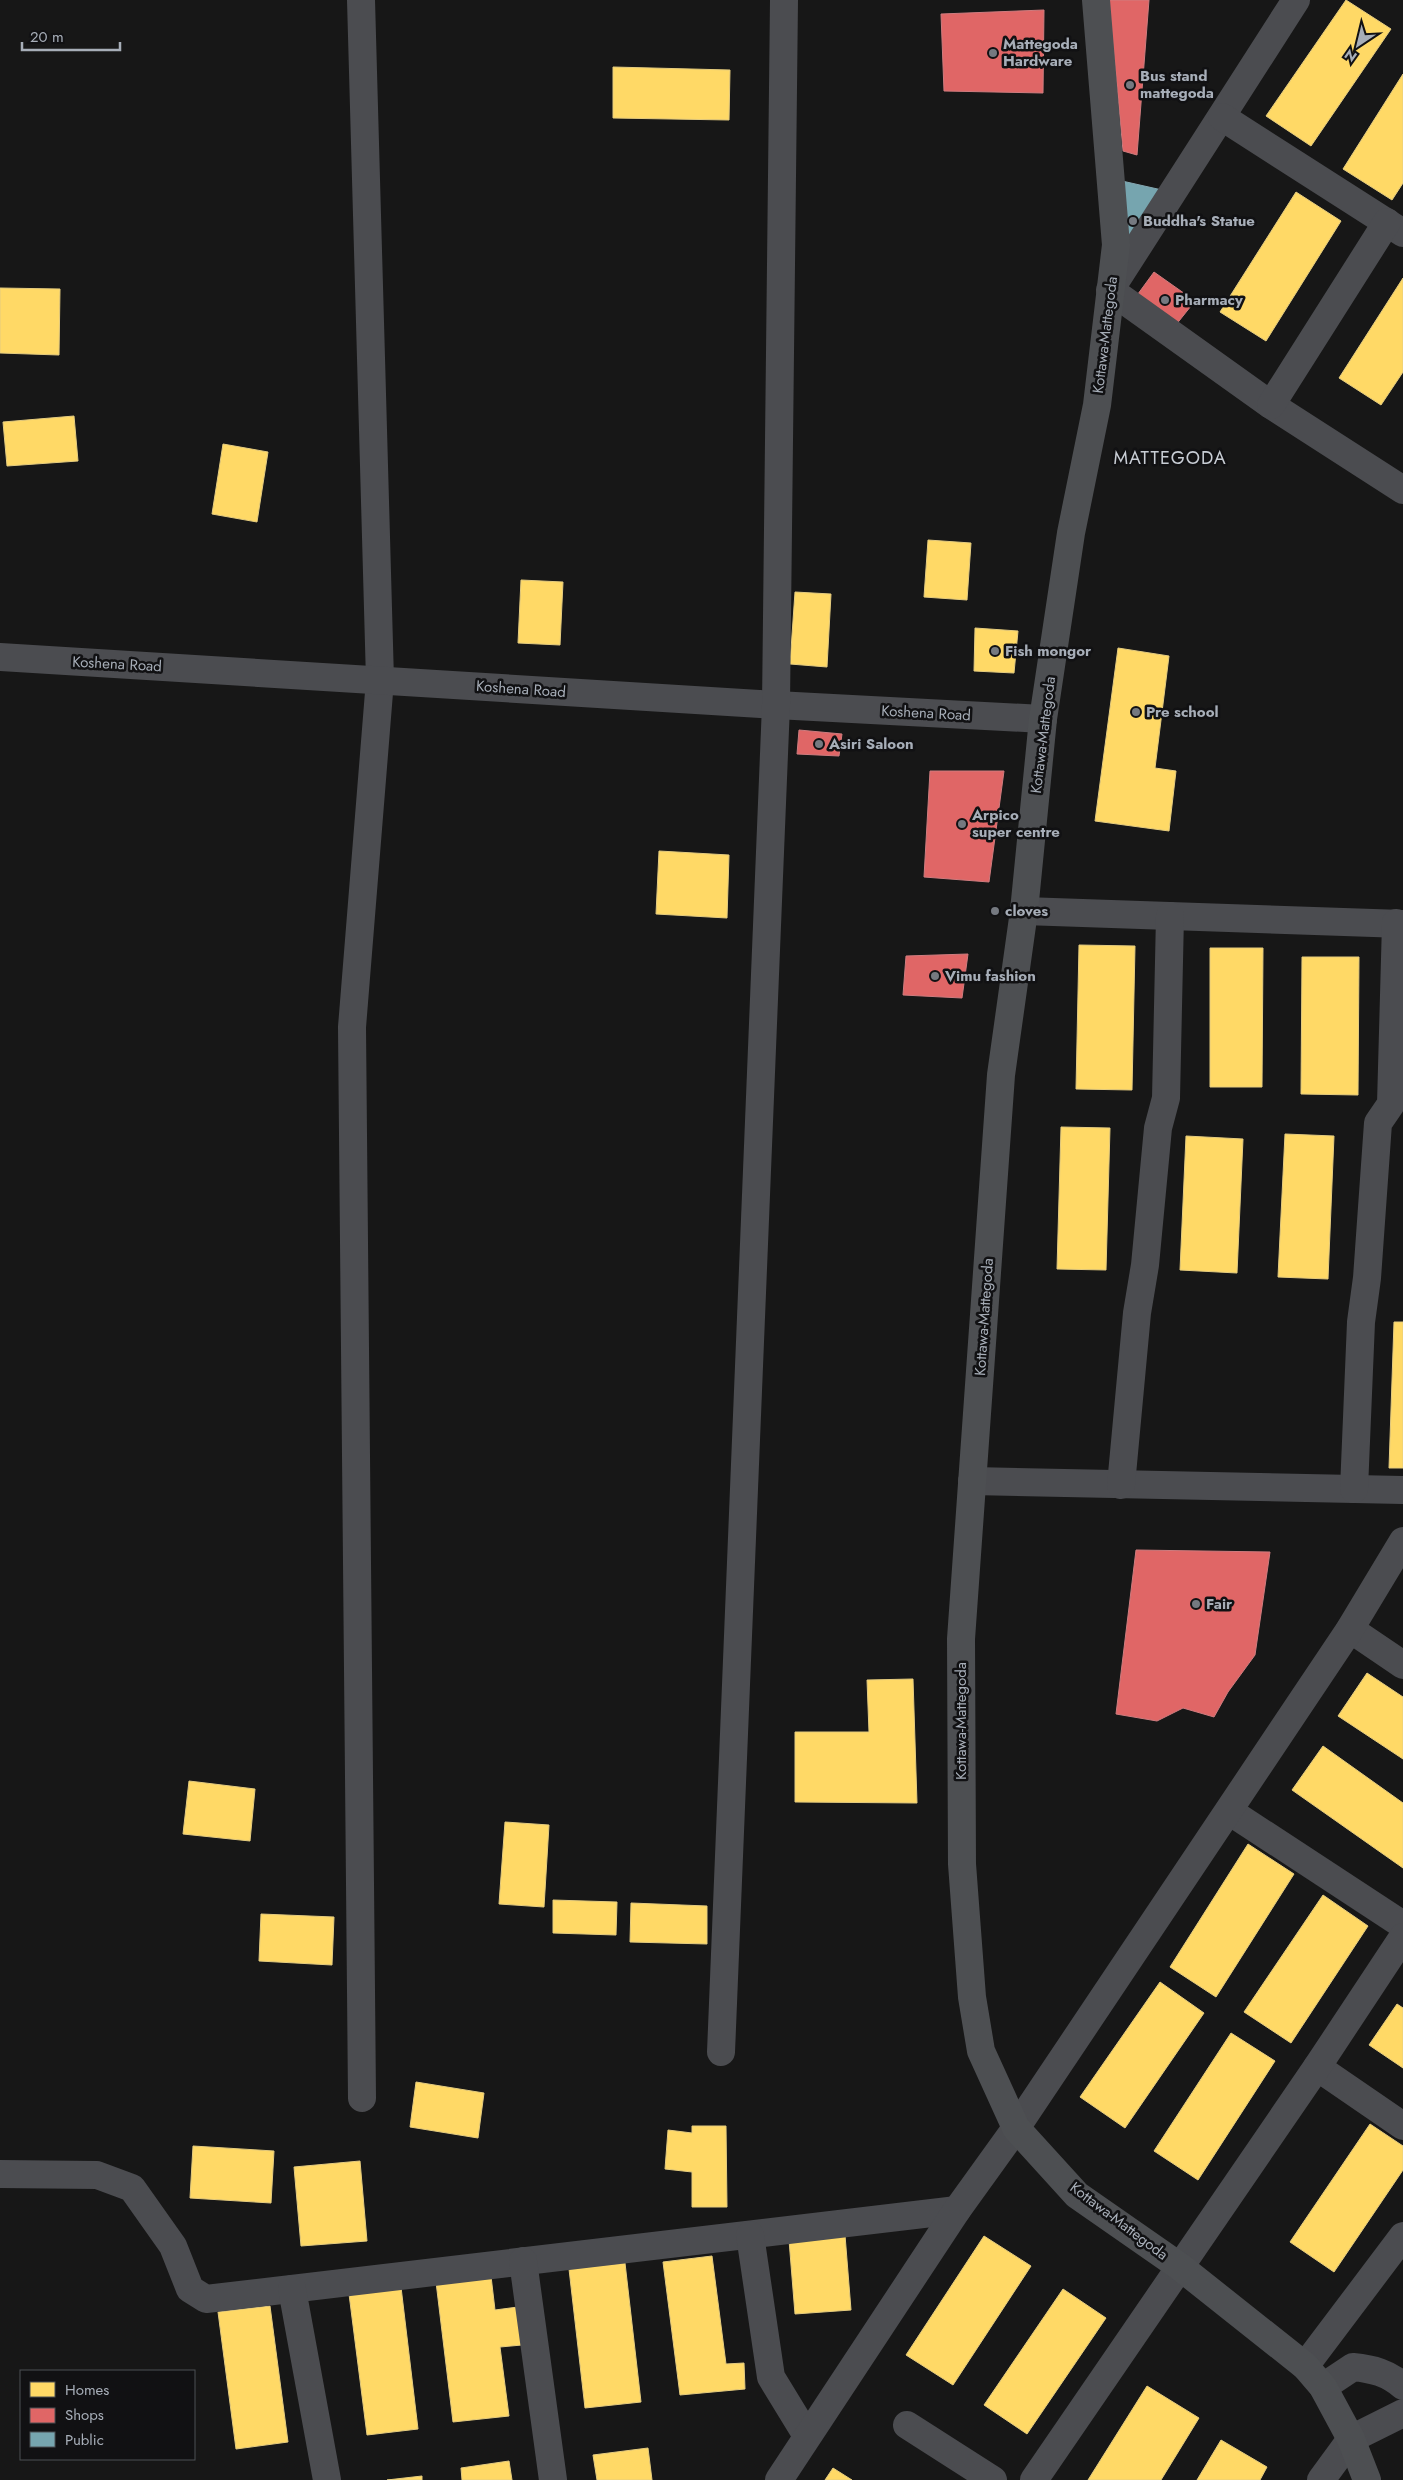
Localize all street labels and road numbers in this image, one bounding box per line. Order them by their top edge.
street label: Kottawa-Mattegoda [1087,275,1123,395]
street label: Koshena Road [72,651,162,677]
street label: Koshena Road [475,675,567,703]
street label: Kottawa-Mattegoda [1025,675,1061,795]
street label: Koshena Road [881,700,971,726]
street label: Kottawa-Mattegoda [969,1257,999,1377]
street label: Kottawa-Mattegoda [950,1662,972,1780]
street label: Kottawa-Mattegoda [1065,2177,1173,2265]

